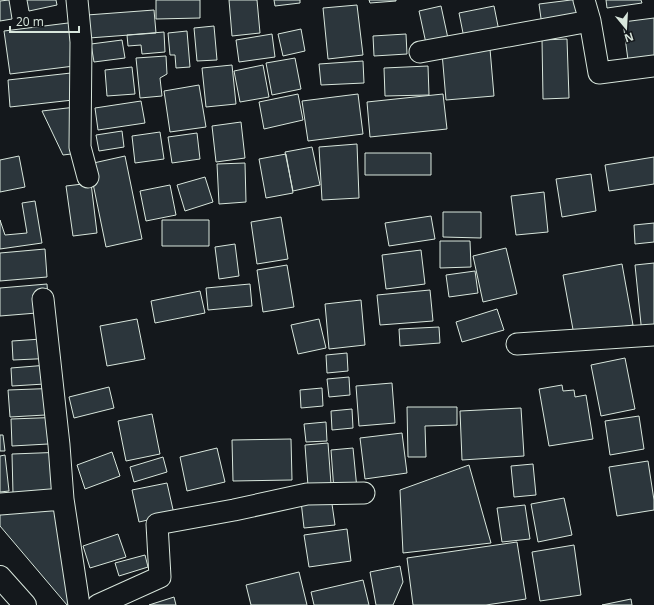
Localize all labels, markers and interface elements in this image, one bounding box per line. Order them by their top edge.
scale bar [10,8,79,34]
north arrow [606,8,646,48]
text: 20 m [16,13,44,30]
text: N [623,29,636,47]

